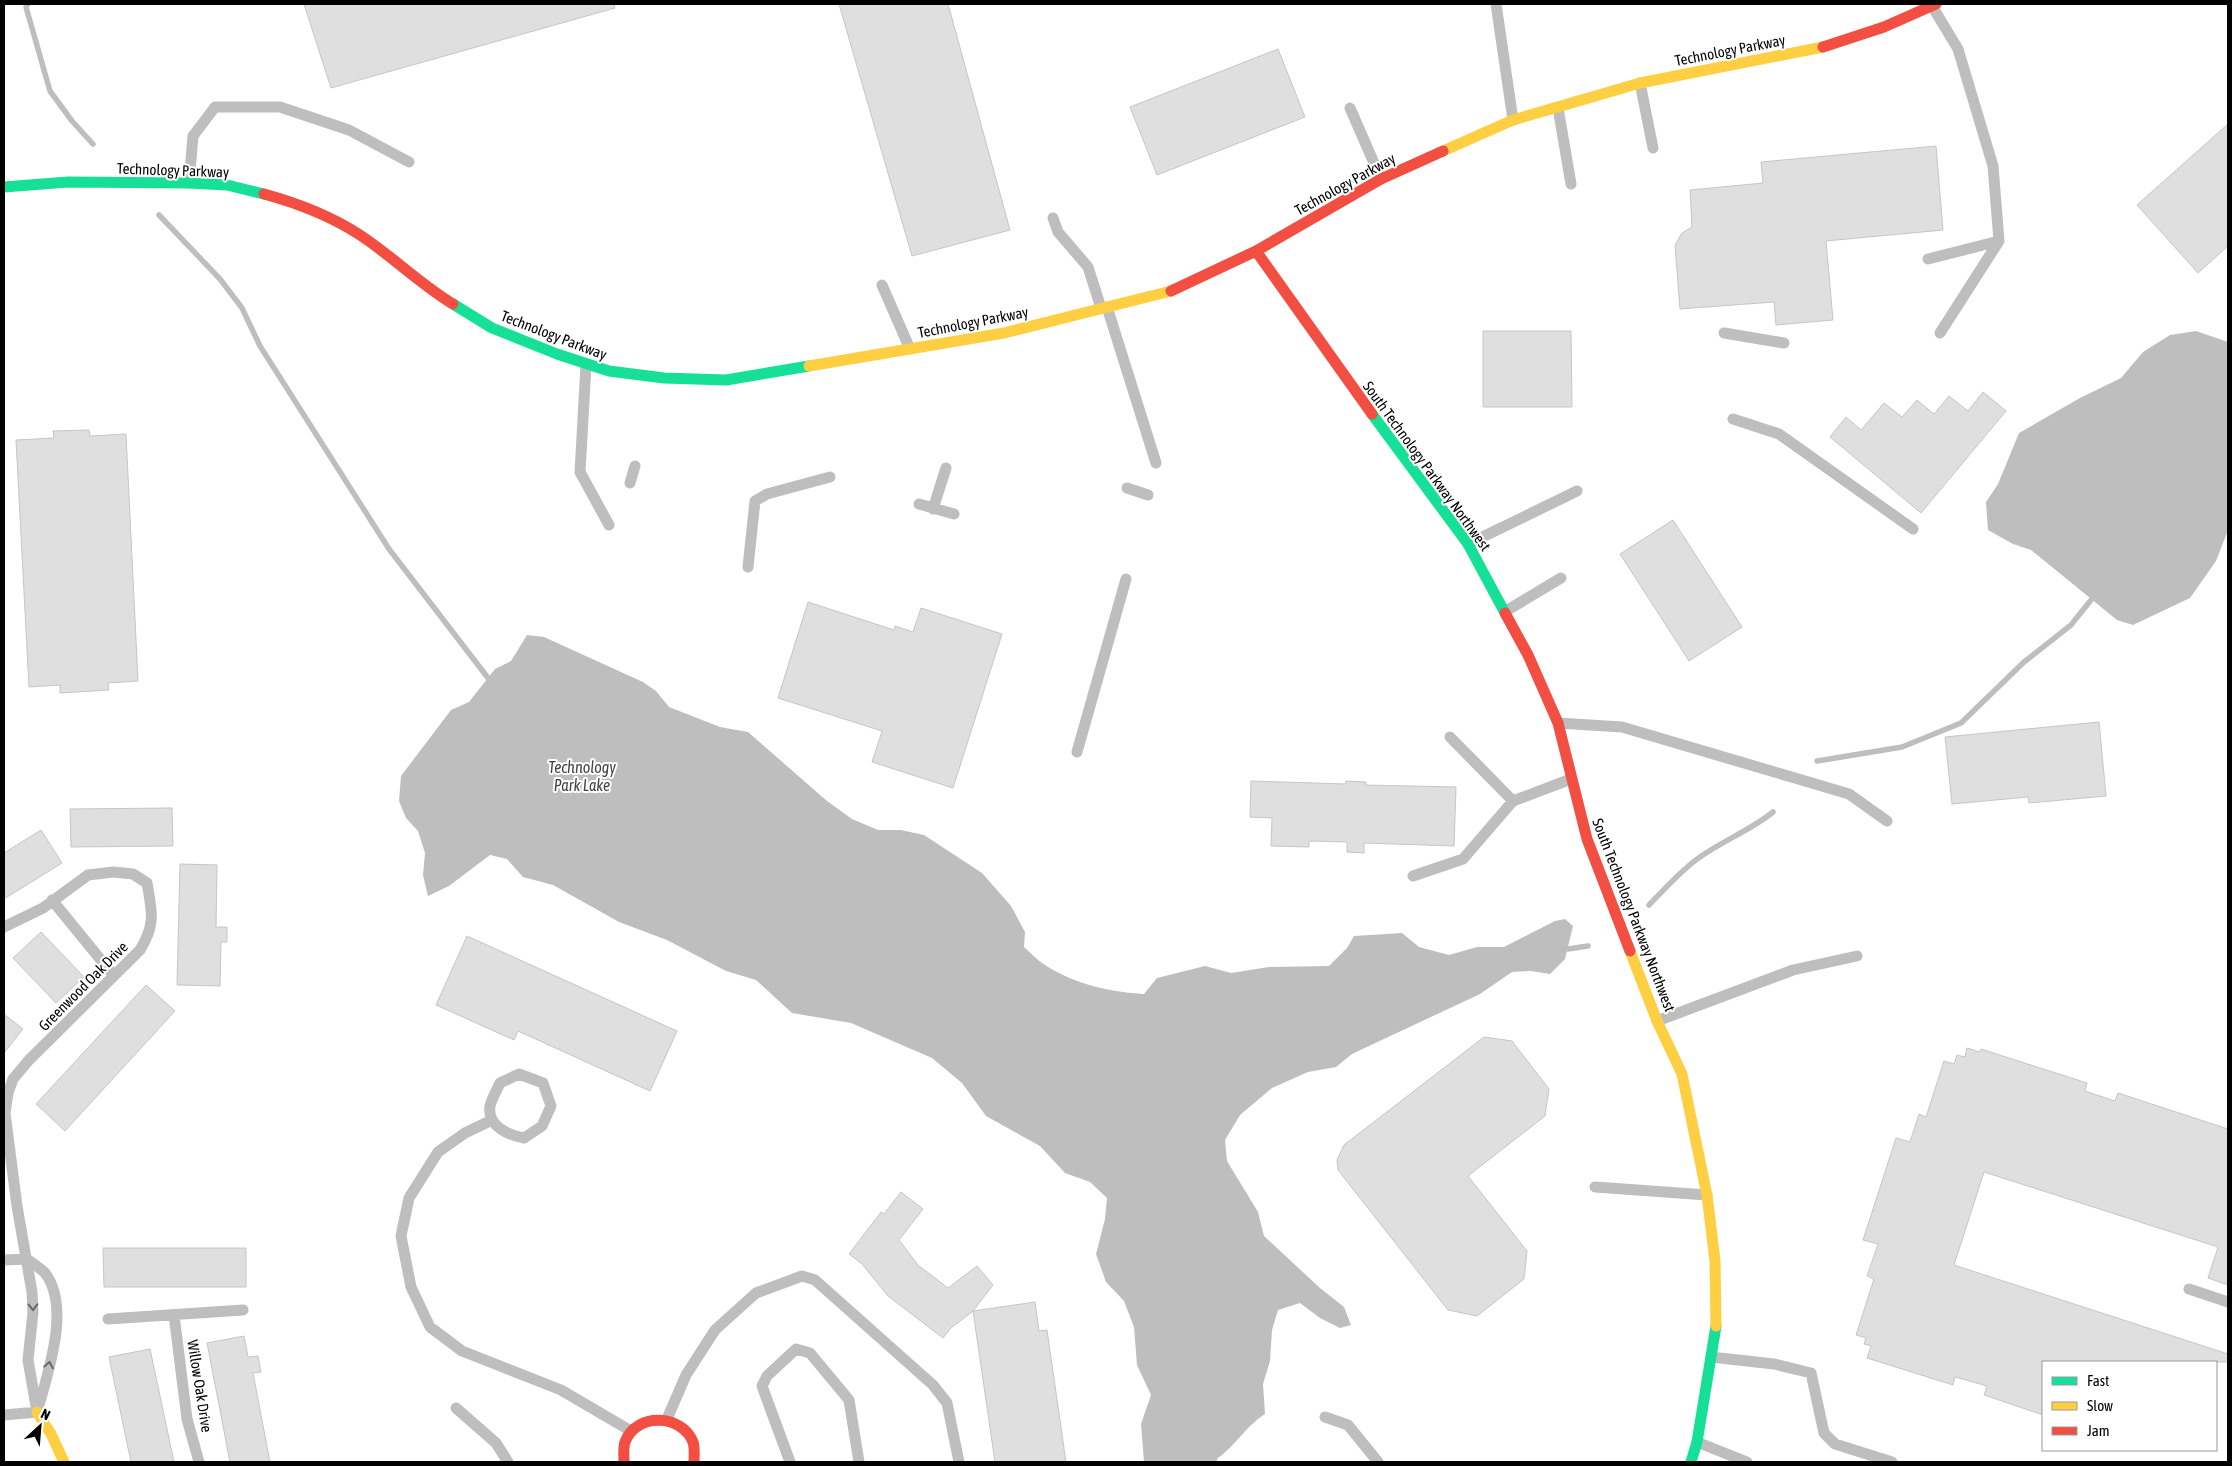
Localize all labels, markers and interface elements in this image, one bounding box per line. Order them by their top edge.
street label: Technology Parkway [1673,31,1787,69]
street label: Technology Parkway [1292,149,1398,219]
street label: Technology Parkway [117,160,229,180]
street label: Technology Parkway [916,303,1030,341]
street label: Technology Parkway [499,307,609,363]
street label: South Technology Parkway Northwest [1360,378,1494,554]
water label: Technology Park Lake [548,758,616,794]
street label: South Technology Parkway Northwest [1589,816,1679,1014]
street label: Greenwood Oak Drive [35,938,131,1034]
one-way arrow [28,1304,38,1311]
street label: Willow Oak Drive [184,1338,216,1434]
one-way arrow [43,1361,54,1370]
legend [2042,1361,2217,1451]
text: Fast [2087,1372,2109,1389]
text: Slow [2087,1397,2113,1414]
north arrow [15,1401,65,1451]
text: N [38,1405,53,1423]
text: Jam [2087,1422,2110,1439]

